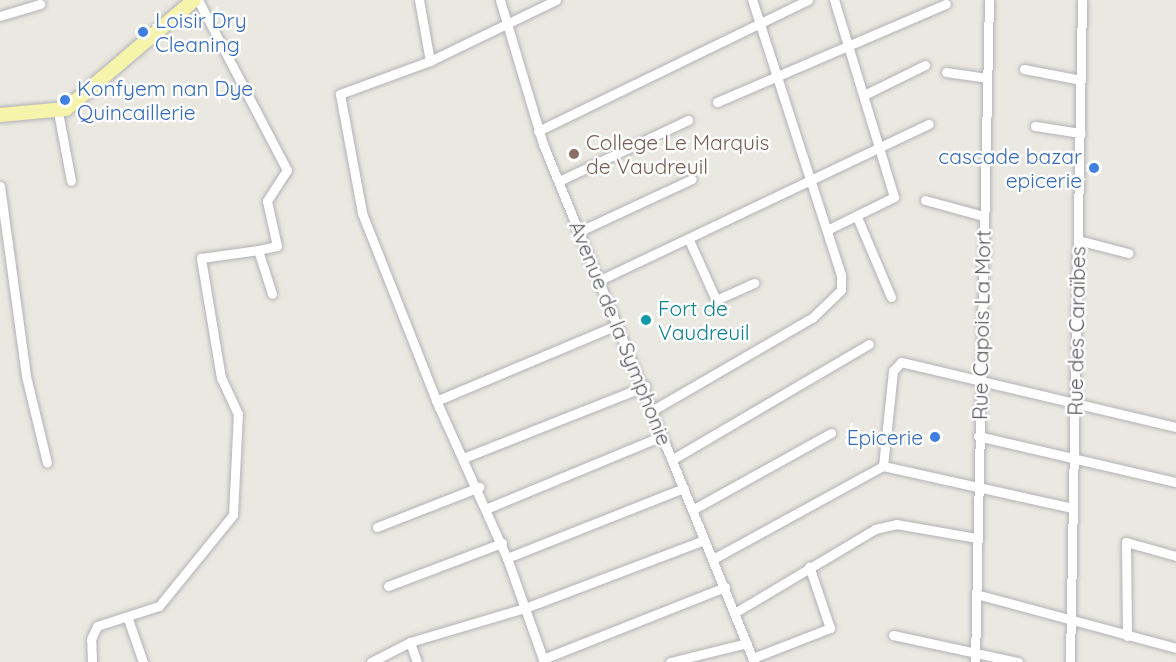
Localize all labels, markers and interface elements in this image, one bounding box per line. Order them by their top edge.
place label: Loisir Dry Cleaning [155,7,247,57]
marker: Loisir Dry Cleaning [136,25,150,39]
place label: Konfyem nan Dye Quincaillerie [77,75,253,125]
marker: Konfyem nan Dye Quincaillerie [58,93,72,107]
place label: College Le Marquis de Vaudreuil [586,129,769,179]
place label: cascade bazar epicerie [938,143,1082,193]
marker: College Le Marquis de Vaudreuil [567,147,581,161]
marker: cascade bazar epicerie [1087,161,1101,175]
street label: Avenue de la Symphonie [564,217,678,449]
street label: Rue Capois La Mort [967,230,995,420]
street label: Rue des Caraïbes [1062,246,1090,416]
place label: Fort de Vaudreuil [658,295,750,345]
marker: Fort de Vaudreuil [639,313,653,327]
place label: Epicerie [847,424,923,450]
marker: Epicerie [928,430,942,444]

